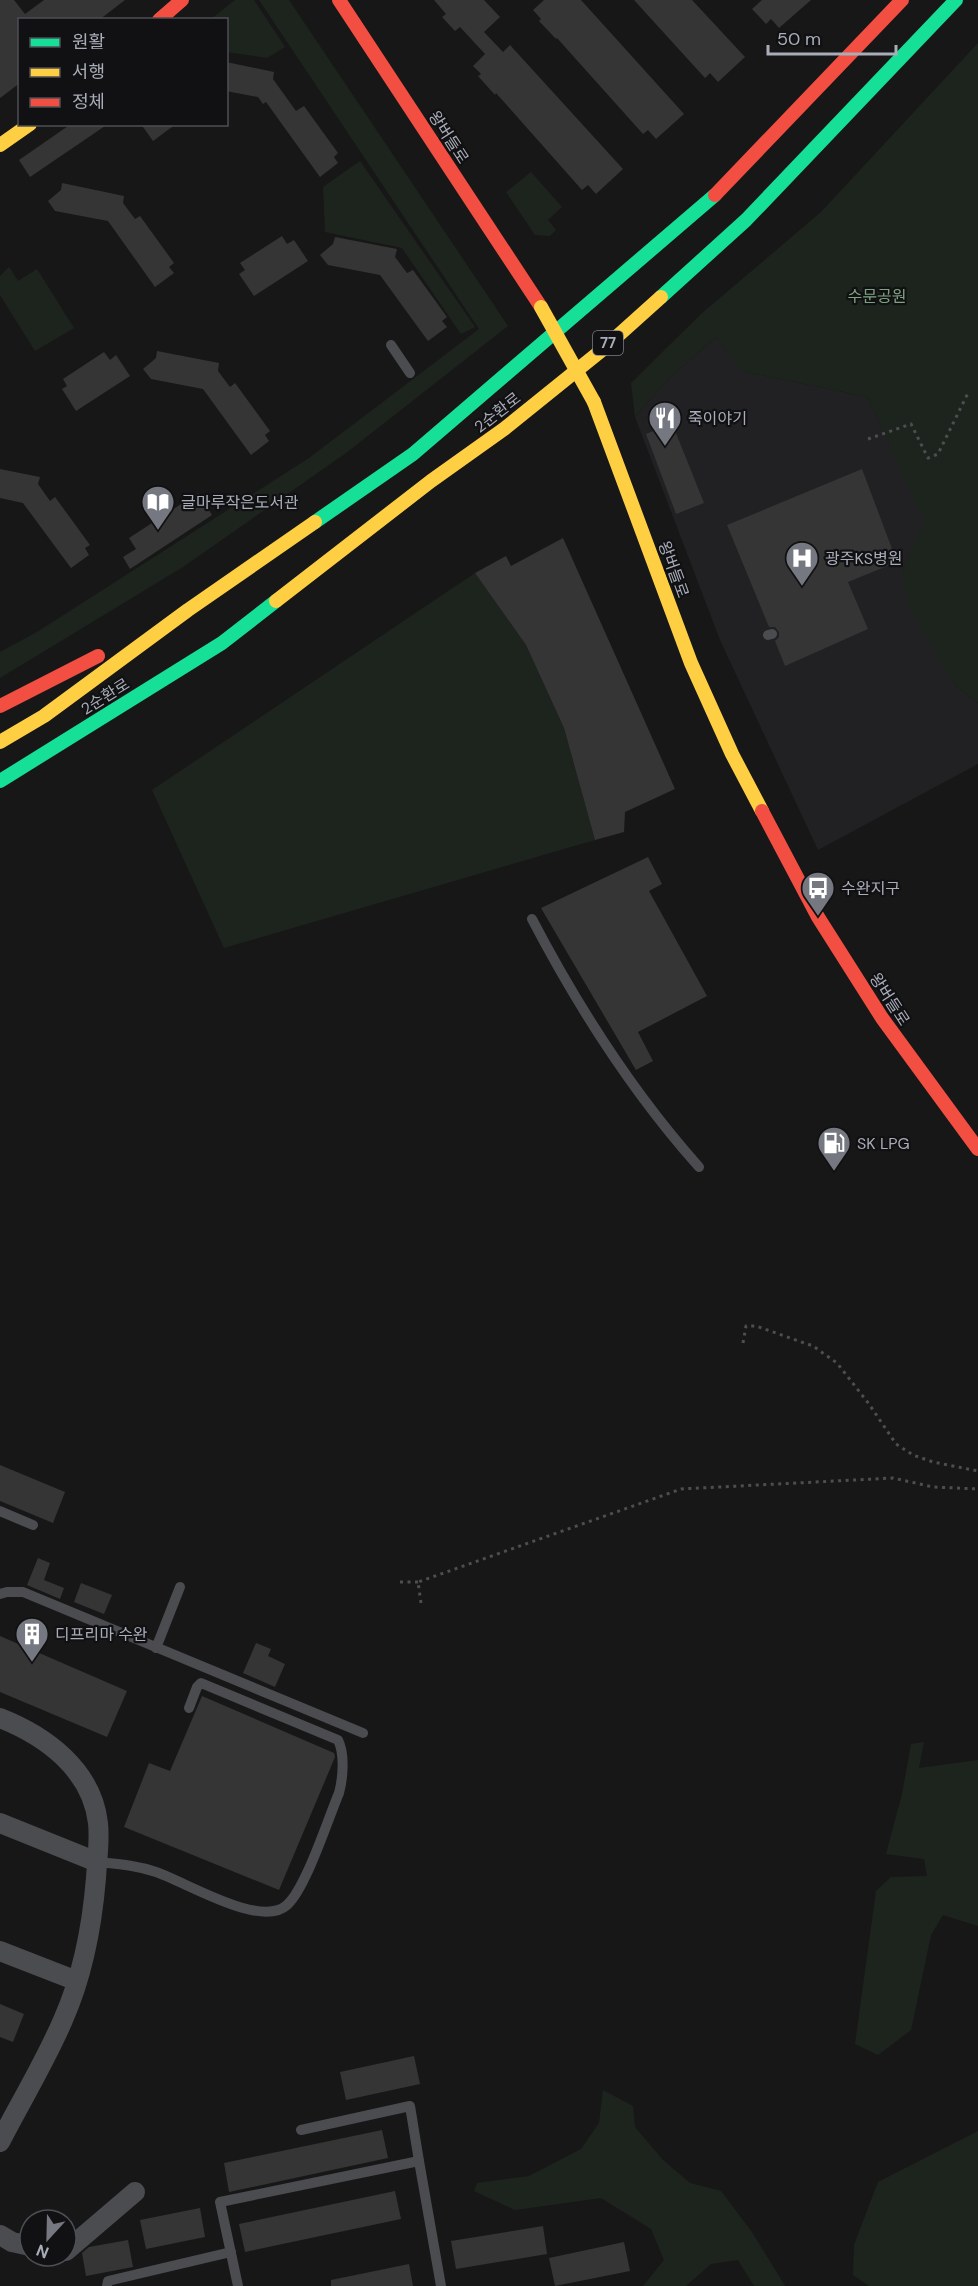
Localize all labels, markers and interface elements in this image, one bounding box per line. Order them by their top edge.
legend [18,18,228,126]
scale bar [768,18,896,56]
text: 50 m [777,27,821,51]
text: 원활 [72,30,105,54]
text: 서행 [72,60,105,84]
text: 정체 [72,90,105,114]
street label: 왕버들로 [424,107,474,168]
park label: 수문공원 [848,286,906,307]
road number: 77 [593,331,623,355]
street label: 2순환로 [470,388,525,437]
restaurant icon: 죽이야기 [647,400,683,447]
place label: 죽이야기 [688,408,747,429]
library icon: 글마루작은도서관 [140,484,176,531]
place label: 글마루작은도서관 [181,492,299,513]
street label: 왕버들로 [654,538,694,601]
hospital icon: 광주KS병원 [784,540,820,587]
place label: 광주KS병원 [825,548,903,569]
street label: 2순환로 [77,673,134,719]
bus stop icon: 수완지구 [800,870,836,917]
place label: 수완지구 [841,878,900,899]
street label: 왕버들로 [865,969,915,1030]
fuel station icon: SK LPG [816,1125,852,1172]
place label: SK LPG [857,1133,910,1154]
building icon: 디프리마 수완 [14,1616,50,1663]
place label: 디프리마 수완 [55,1624,148,1645]
north arrow [18,2208,78,2268]
text: N [33,2240,52,2263]

